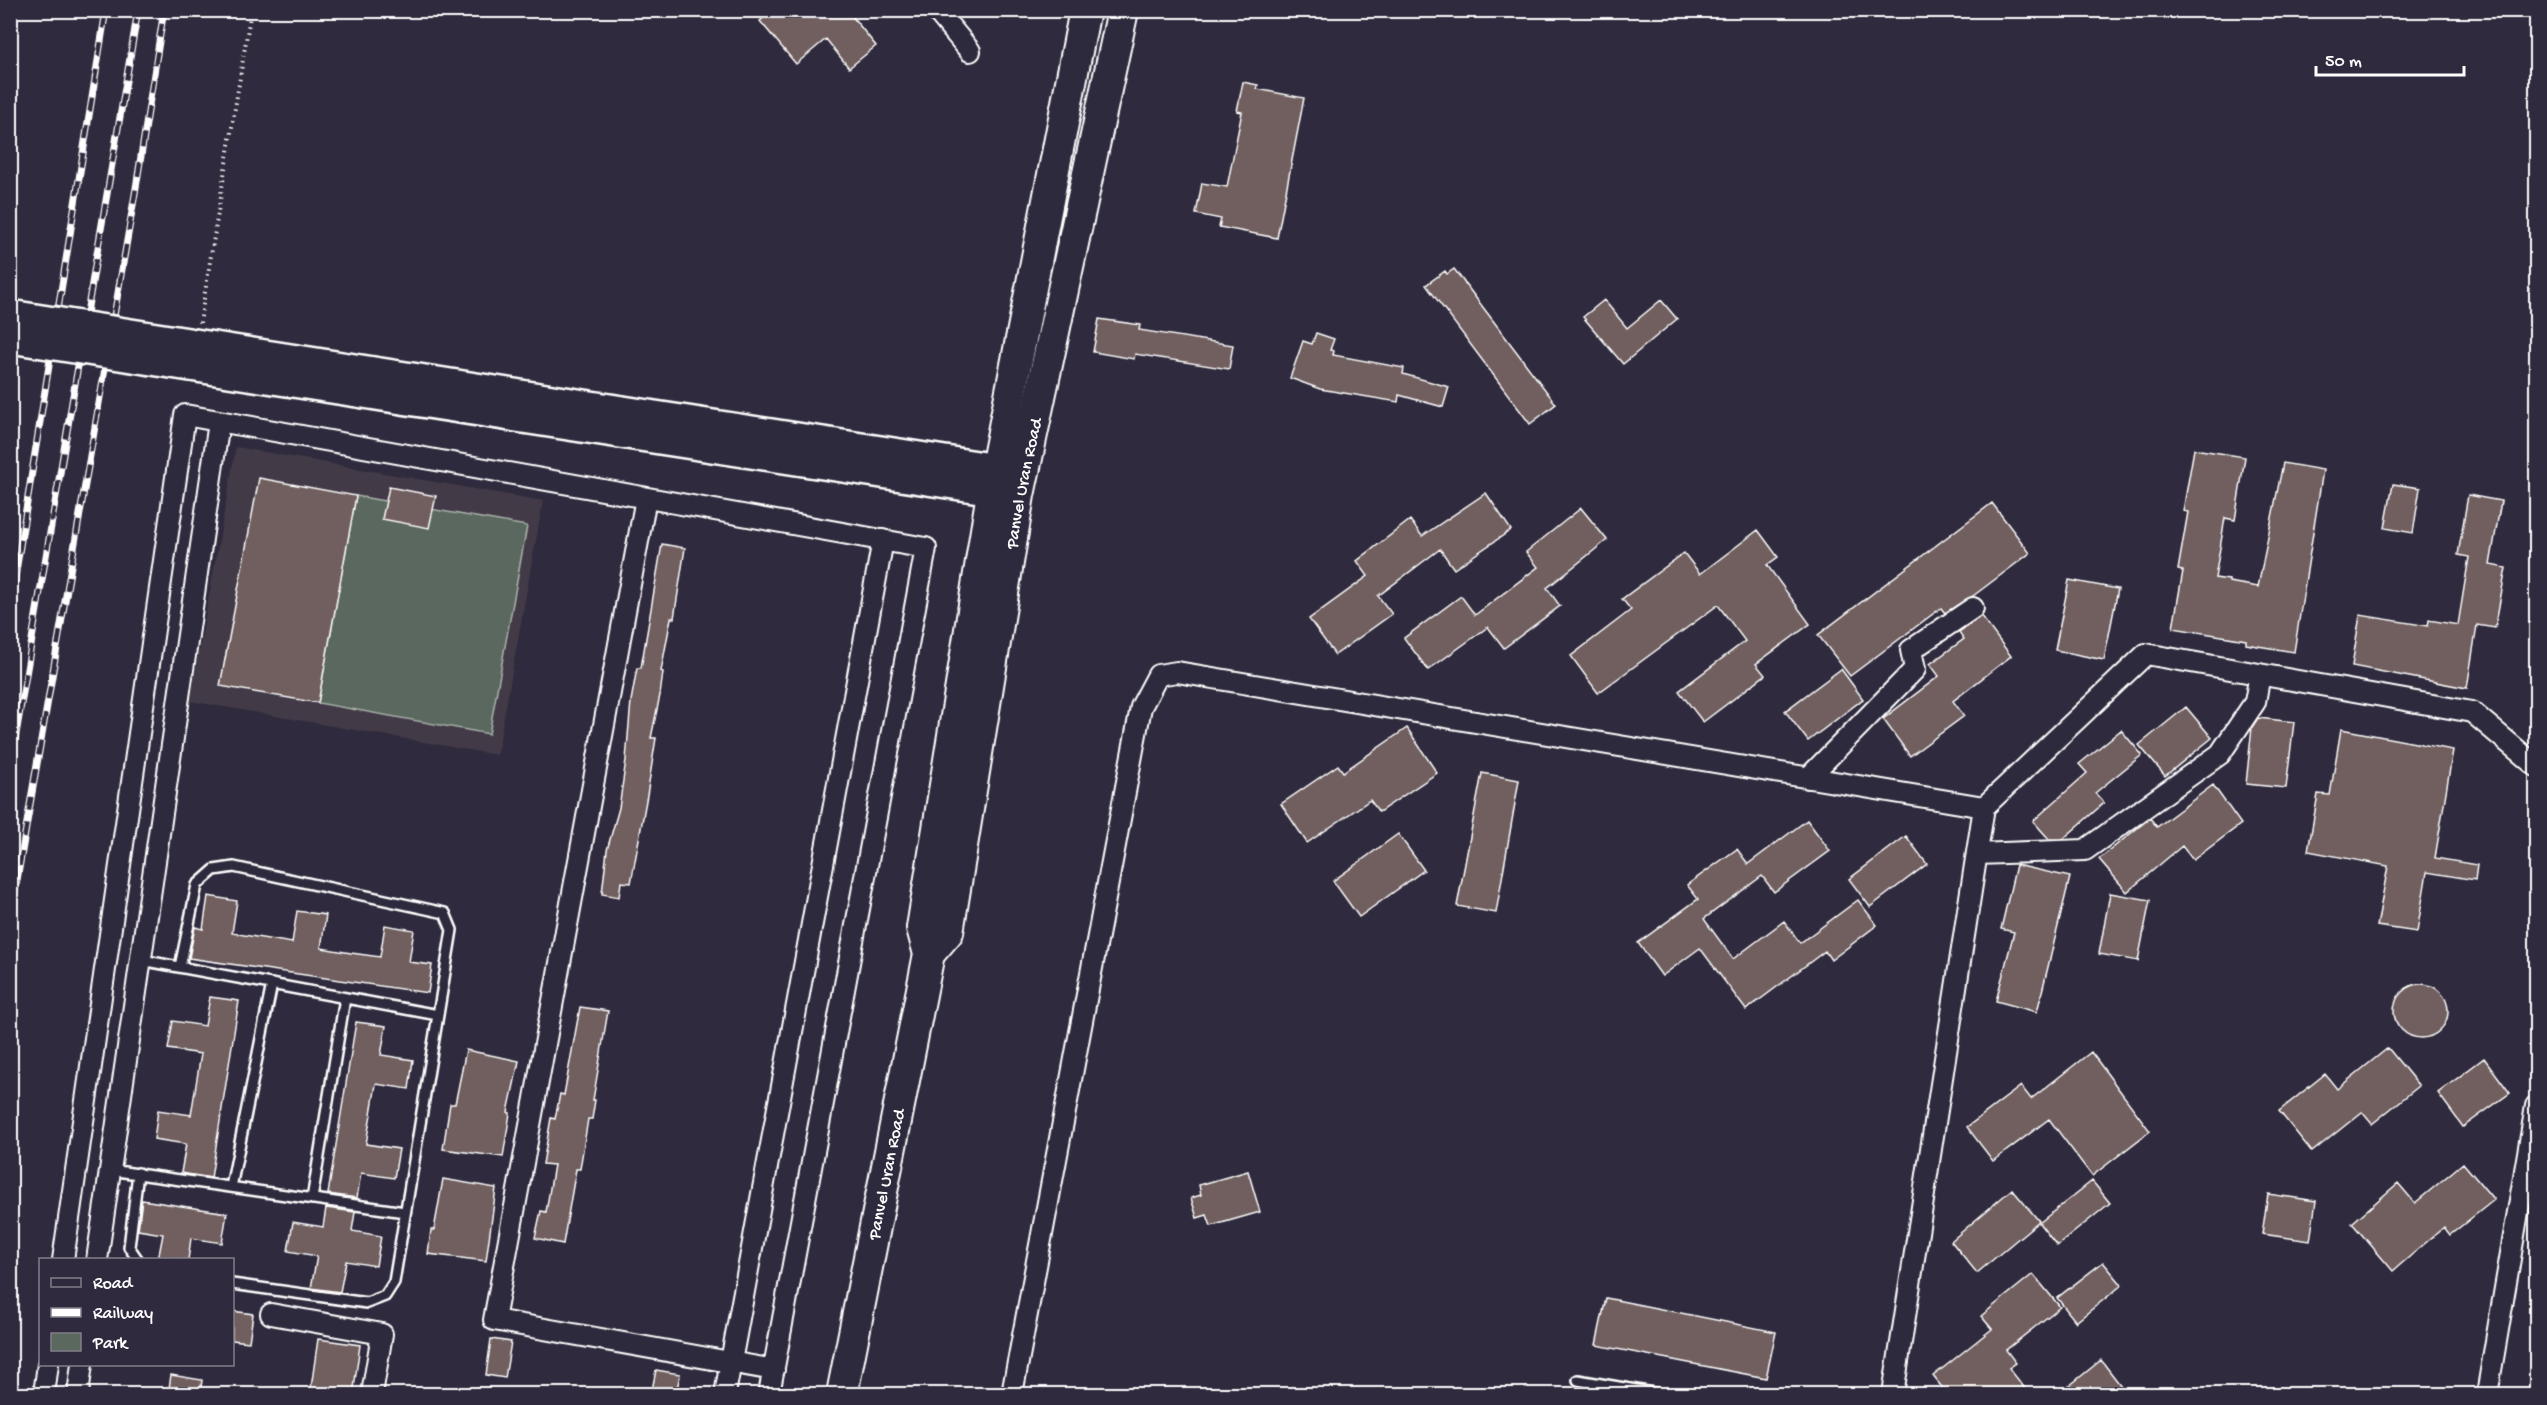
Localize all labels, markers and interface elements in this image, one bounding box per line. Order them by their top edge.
scale bar [2316,39,2464,77]
text: 50 m [2325,52,2362,73]
street label: Panvel Uran Road [1002,415,1049,552]
street label: Panvel Uran Road [865,1106,911,1243]
legend [39,1258,234,1366]
text: Road [93,1274,134,1295]
text: Railway [93,1304,153,1325]
text: Park [92,1334,129,1355]

